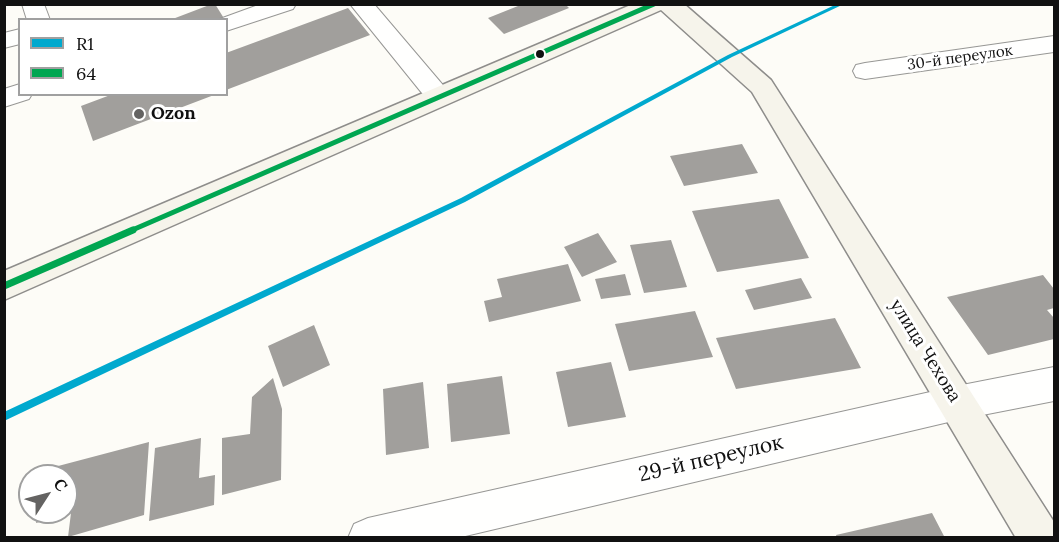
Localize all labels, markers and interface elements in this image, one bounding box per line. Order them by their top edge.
legend [18,18,228,96]
text: R1 [76,32,94,55]
street label: 30-й переулок [906,42,1014,74]
unlabelled marker [534,48,546,60]
text: 64 [76,62,96,85]
place label: Ozon [151,103,196,125]
marker: Ozon [132,107,146,121]
street label: улица Чехова [885,296,965,406]
street label: 29-й переулок [636,430,786,488]
north arrow [18,464,78,524]
text: С [50,474,72,495]

